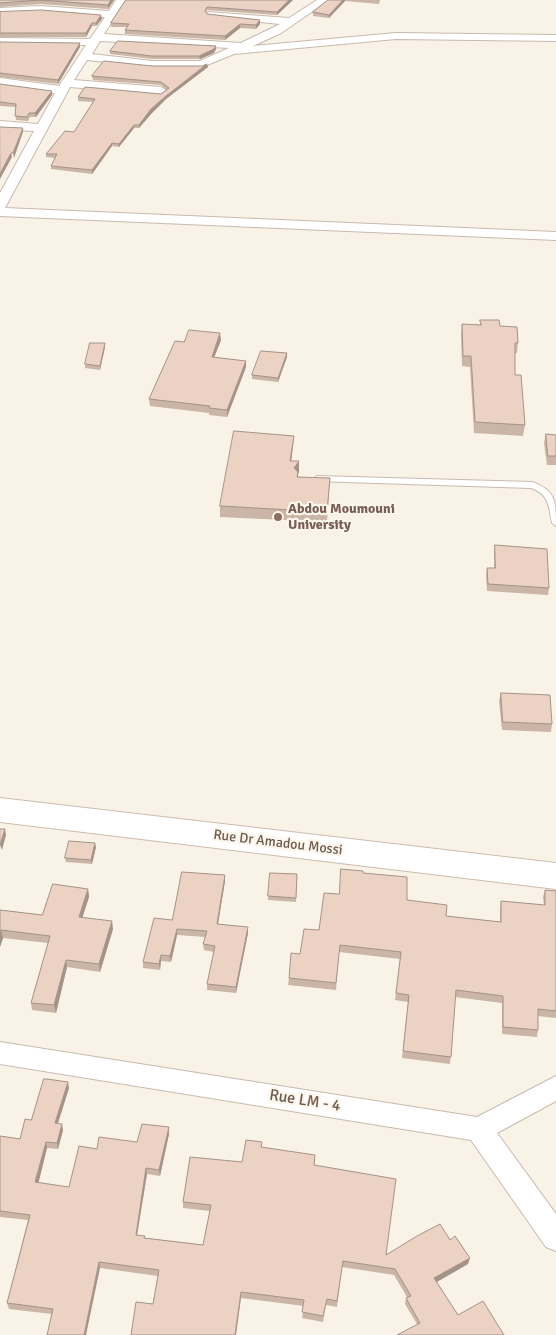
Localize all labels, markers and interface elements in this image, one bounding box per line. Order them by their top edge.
place label: Abdou Moumouni University [288,501,395,534]
marker: Abdou Moumouni University [272,511,284,523]
street label: Rue Dr Amadou Mossi [212,827,344,859]
street label: Rue LM - 4 [268,1086,342,1116]

